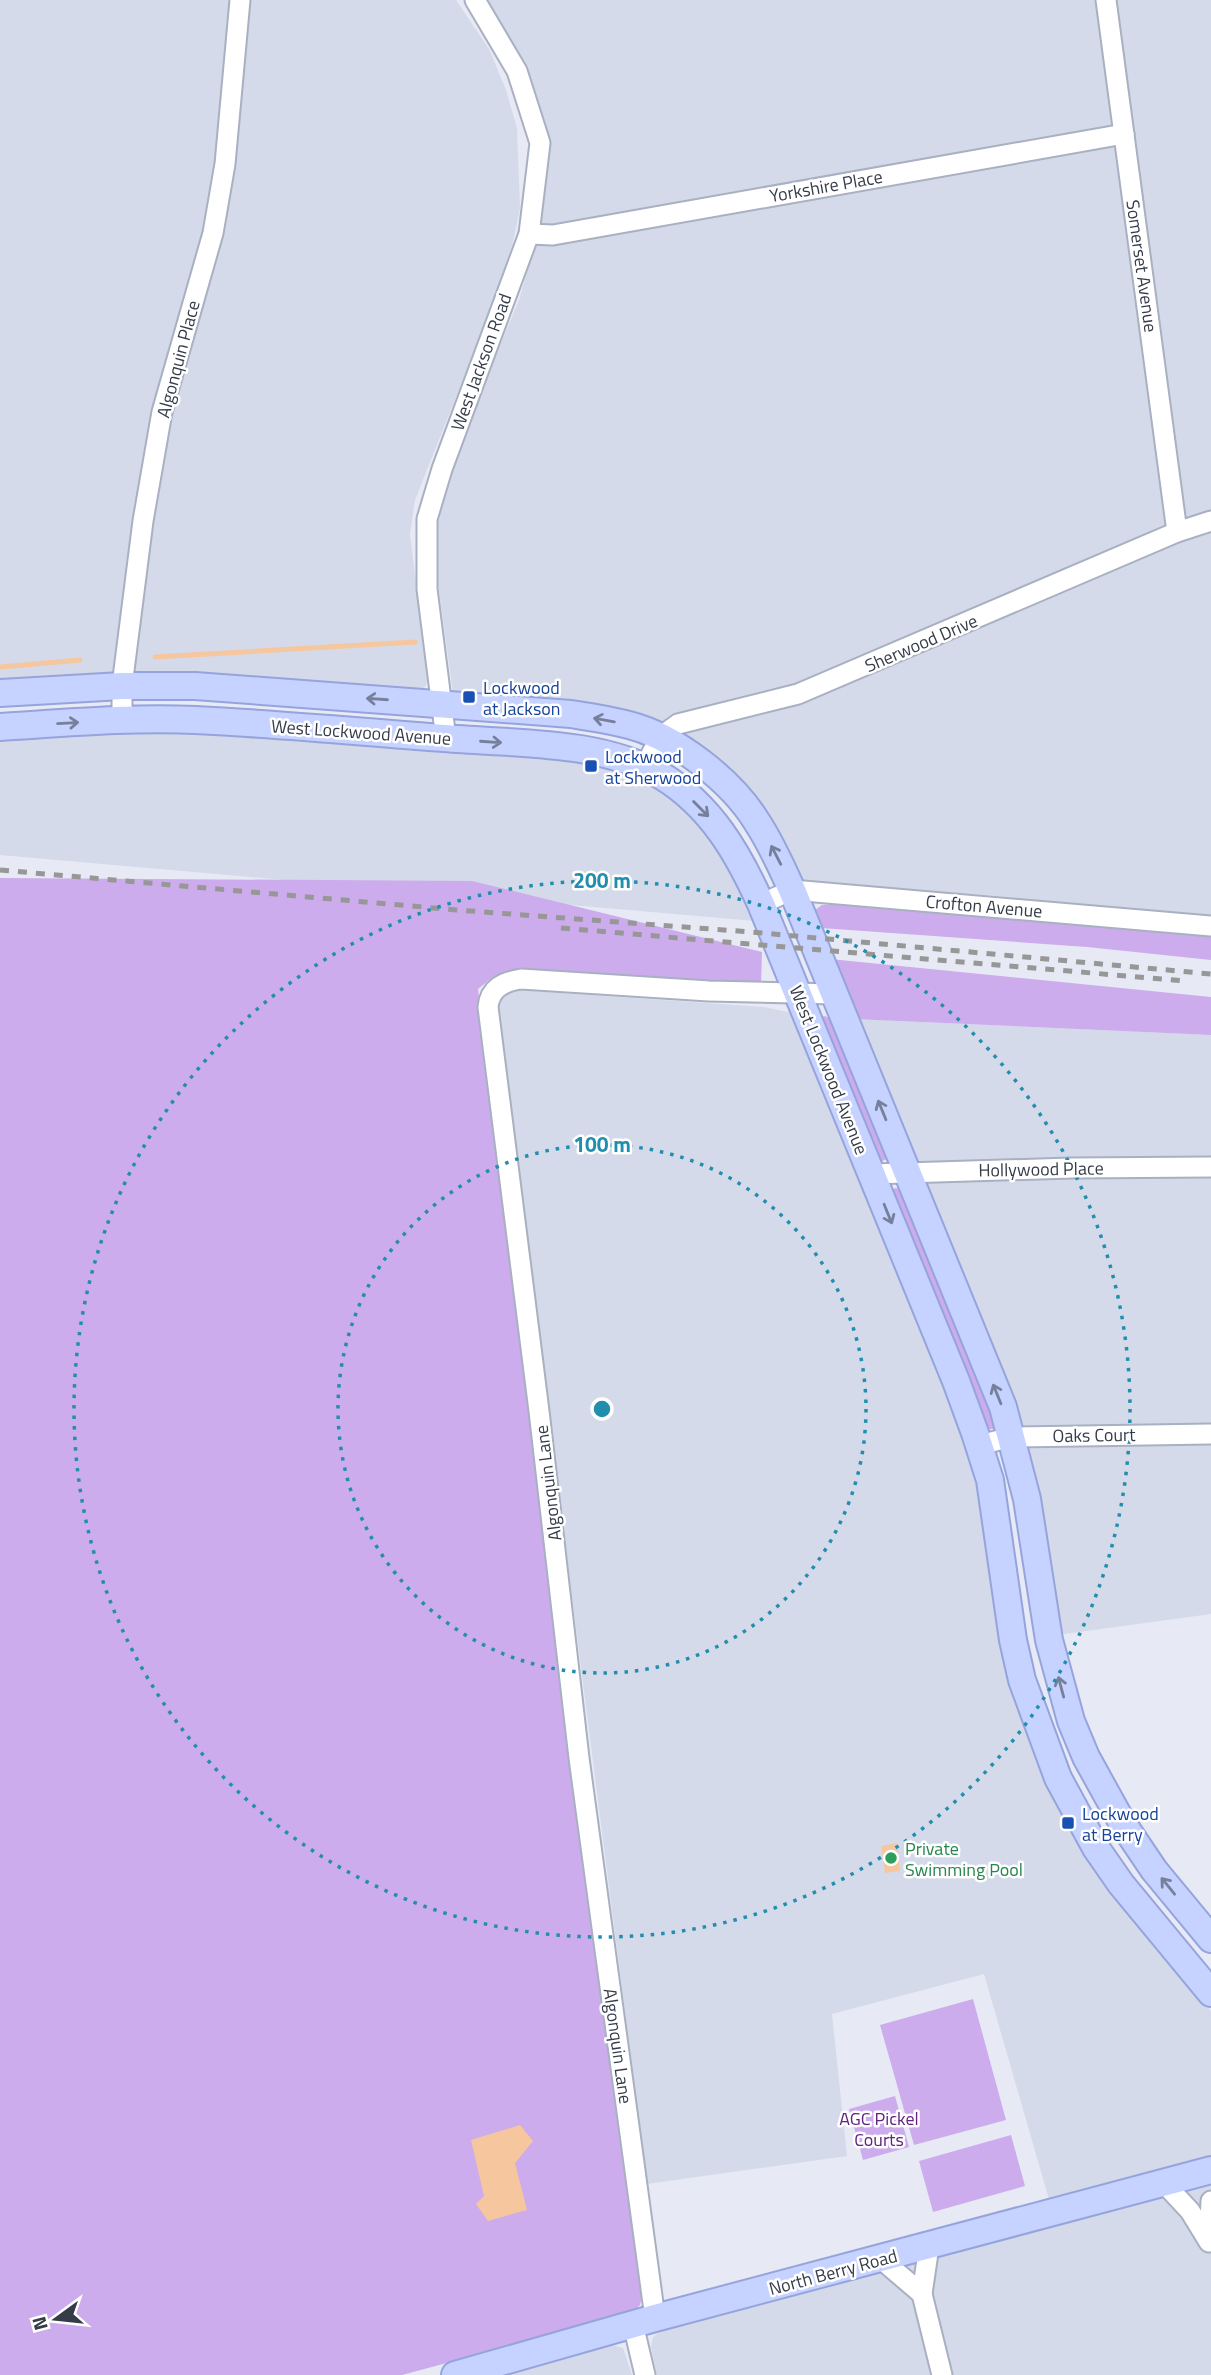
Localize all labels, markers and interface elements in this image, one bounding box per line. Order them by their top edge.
street label: Yorkshire Place [767,163,885,209]
street label: Somerset Avenue [1119,198,1165,334]
street label: West Jackson Road [444,289,518,435]
street label: Algonquin Place [149,297,207,421]
street label: Sherwood Drive [860,607,982,679]
place label: Lockwood at Jackson [483,674,561,722]
marker: Lockwood at Jackson [461,689,477,705]
one-way arrow [367,692,389,705]
street label: West Lockwood Avenue [270,712,452,752]
one-way arrow [593,712,616,726]
one-way arrow [56,716,79,729]
one-way arrow [479,736,502,749]
place label: Lockwood at Sherwood [605,743,701,791]
marker: Lockwood at Sherwood [583,758,599,774]
one-way arrow [693,800,710,817]
one-way arrow [768,845,782,866]
text: 200 m [573,864,631,896]
street label: Crofton Avenue [925,887,1043,925]
street label: West Lockwood Avenue [783,981,875,1159]
one-way arrow [875,1100,888,1121]
text: 100 m [573,1128,631,1160]
street label: Hollywood Place [978,1154,1104,1184]
one-way arrow [882,1202,895,1224]
one-way arrow [990,1383,1003,1405]
centre of rings [590,1397,614,1421]
street label: Oaks Court [1052,1421,1136,1449]
street label: Algonquin Lane [528,1424,568,1542]
one-way arrow [1054,1676,1067,1699]
place label: Lockwood at Berry [1082,1800,1159,1848]
marker: Lockwood at Berry [1060,1815,1076,1831]
place label: Private Swimming Pool [905,1835,1023,1883]
marker: Private Swimming Pool [883,1850,899,1866]
one-way arrow [1160,1878,1175,1896]
street label: Algonquin Lane [597,1987,639,2105]
park label: AGC Pickel Courts [839,2105,919,2153]
street label: North Berry Road [766,2242,900,2302]
north arrow [21,2284,91,2354]
text: N [23,2313,55,2334]

